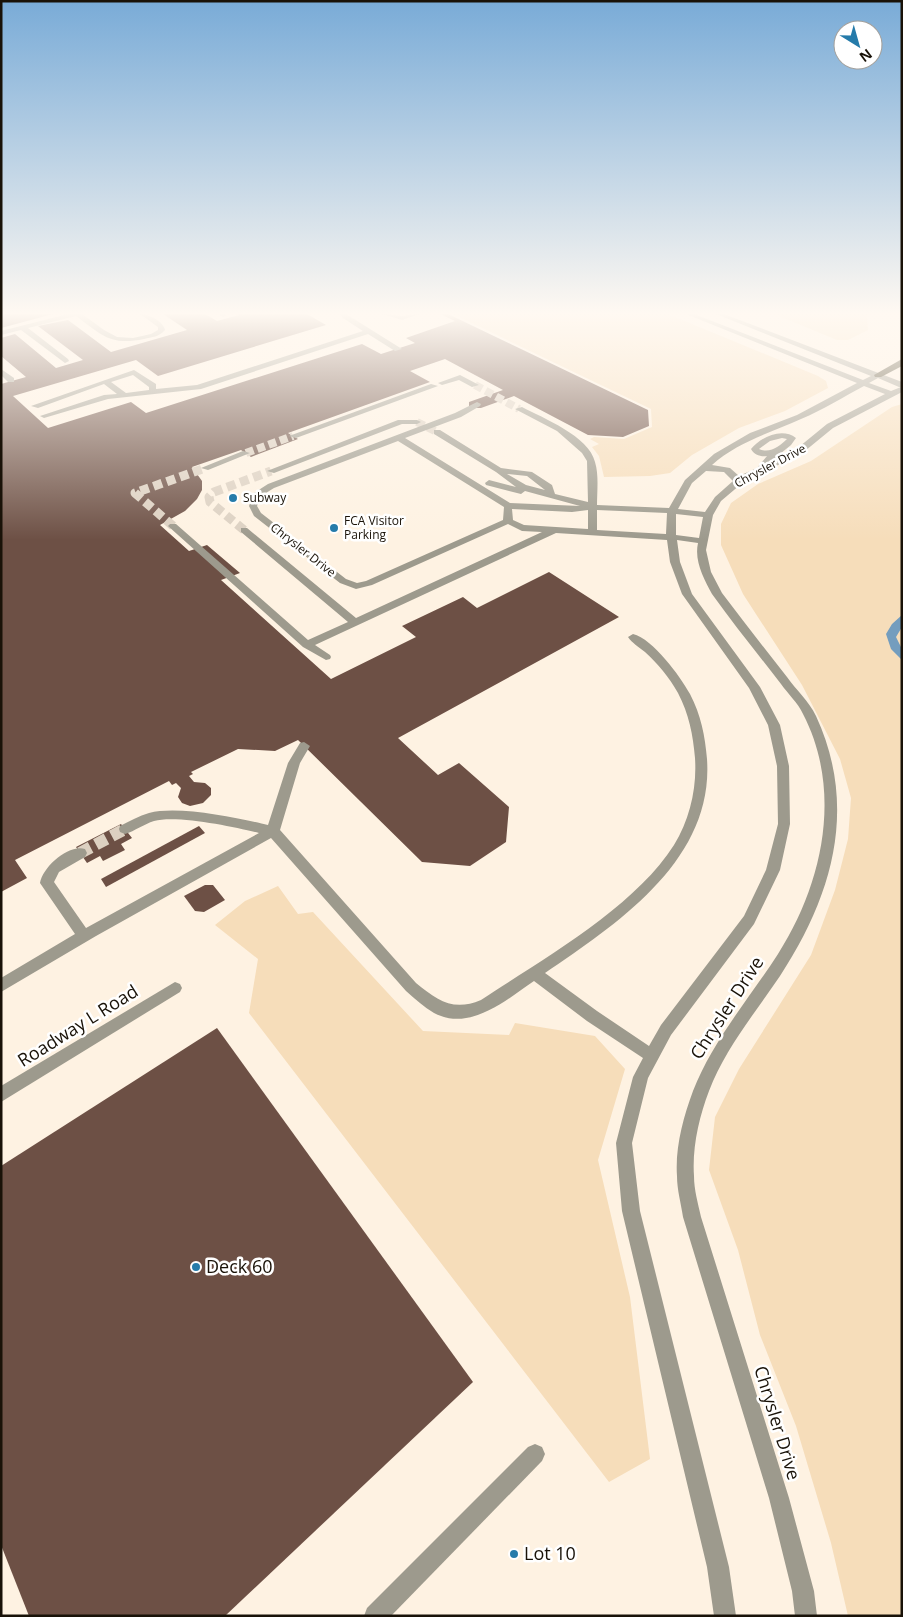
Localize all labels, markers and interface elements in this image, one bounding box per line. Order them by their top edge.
north arrow [833,20,883,70]
text: N [856,45,876,67]
street label: Chrysler Drive [731,439,809,492]
place label: Subway [243,489,287,506]
marker: Subway [227,492,239,504]
place label: FCA Visitor Parking [344,512,404,543]
street label: Chrysler Drive [267,519,340,581]
marker: FCA Visitor Parking [328,522,340,534]
street label: Chrysler Drive [684,951,768,1064]
street label: Roadway L Road [13,979,142,1072]
place label: Deck 60 [206,1254,273,1278]
marker: Deck 60 [190,1261,202,1273]
street label: Chrysler Drive [749,1363,807,1483]
place label: Lot 10 [524,1541,576,1565]
marker: Lot 10 [508,1548,520,1560]

